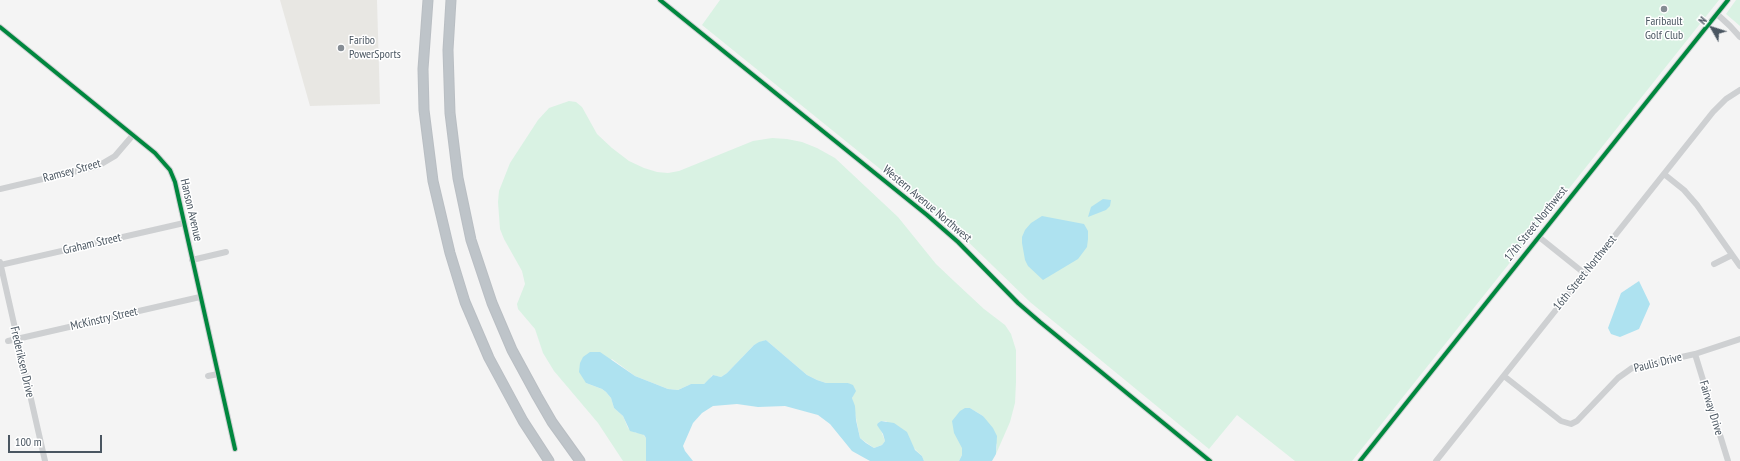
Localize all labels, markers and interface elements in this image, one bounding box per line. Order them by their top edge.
marker: Faribault Golf Club [1659,4,1669,14]
north arrow [1692,8,1732,48]
text: N [1695,14,1710,27]
place label: Faribault Golf Club [1645,15,1683,43]
place label: Faribo PowerSports [349,34,401,62]
marker: Faribo PowerSports [336,43,346,53]
street label: Ramsey Street [42,156,102,186]
street label: Western Avenue Northwest [880,163,974,245]
street label: Hanson Avenue [177,177,205,243]
street label: 17th Street Northwest [1501,184,1571,264]
street label: Graham Street [62,230,122,258]
street label: 16th Street Northwest [1550,233,1620,313]
street label: McKinstry Street [69,304,139,334]
street label: Frederiksen Drive [7,325,37,399]
street label: Paulis Drive [1633,350,1683,376]
street label: Fairway Drive [1696,379,1726,437]
scale bar [10,427,104,453]
text: 100 m [15,434,42,449]

